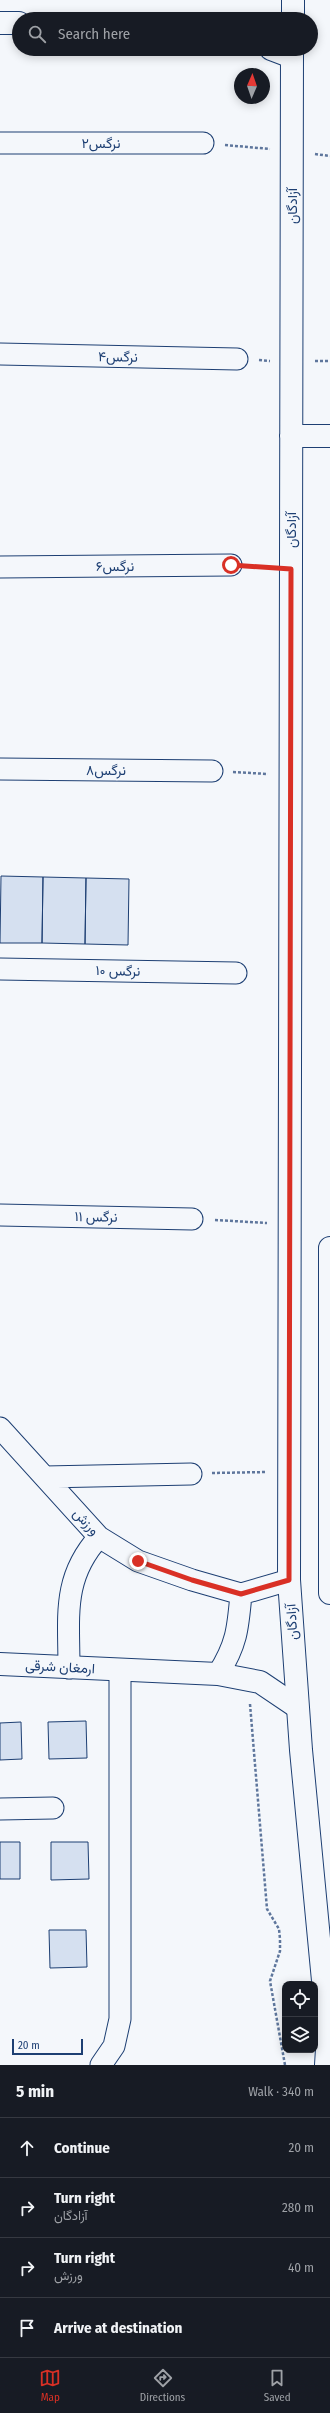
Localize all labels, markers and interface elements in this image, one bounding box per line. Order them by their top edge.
search box [12,12,318,56]
icon: search [26,23,48,45]
text: Search here [58,25,130,43]
north arrow [234,68,270,104]
street label: نرگس۲ [82,135,120,152]
street label: آزادگان [284,186,301,224]
street label: نرگس۴ [98,348,138,366]
street label: آزادگان [283,510,300,548]
route start [222,556,240,574]
street label: نرگس۶ [96,558,134,575]
street label: نرگس۸ [86,762,126,779]
street label: نرگس ۱۰ [95,962,141,980]
street label: نرگس ۱۱ [74,1208,118,1226]
street label: ورزش [69,1505,103,1539]
route end [129,1552,147,1570]
street label: آزادگان [282,1602,302,1641]
street label: ارمغان شرقی [25,1657,95,1677]
map controls [282,1981,318,2053]
button: locate [282,1981,318,2017]
button: layers [282,2017,318,2053]
scale bar [12,2037,83,2056]
text: 20 m [18,2039,40,2052]
text: 5 min [16,2081,54,2102]
text: Walk · 340 m [248,2084,314,2099]
icon: ahead [16,2137,38,2159]
text: Continue [54,2139,110,2157]
text: 20 m [288,2140,314,2155]
text: Turn right [54,2189,115,2207]
icon: right [16,2197,38,2219]
text: 280 m [282,2200,314,2215]
text: آزادگان [54,2208,88,2223]
text: Turn right [54,2249,115,2267]
icon: right [16,2257,38,2279]
text: 40 m [288,2260,314,2275]
text: ورزش [54,2268,83,2283]
icon: arrive [16,2317,38,2339]
text: Arrive at destination [54,2319,182,2337]
tab: Map [39,2367,61,2404]
tab: Directions [140,2367,185,2404]
tab: Saved [264,2367,291,2404]

